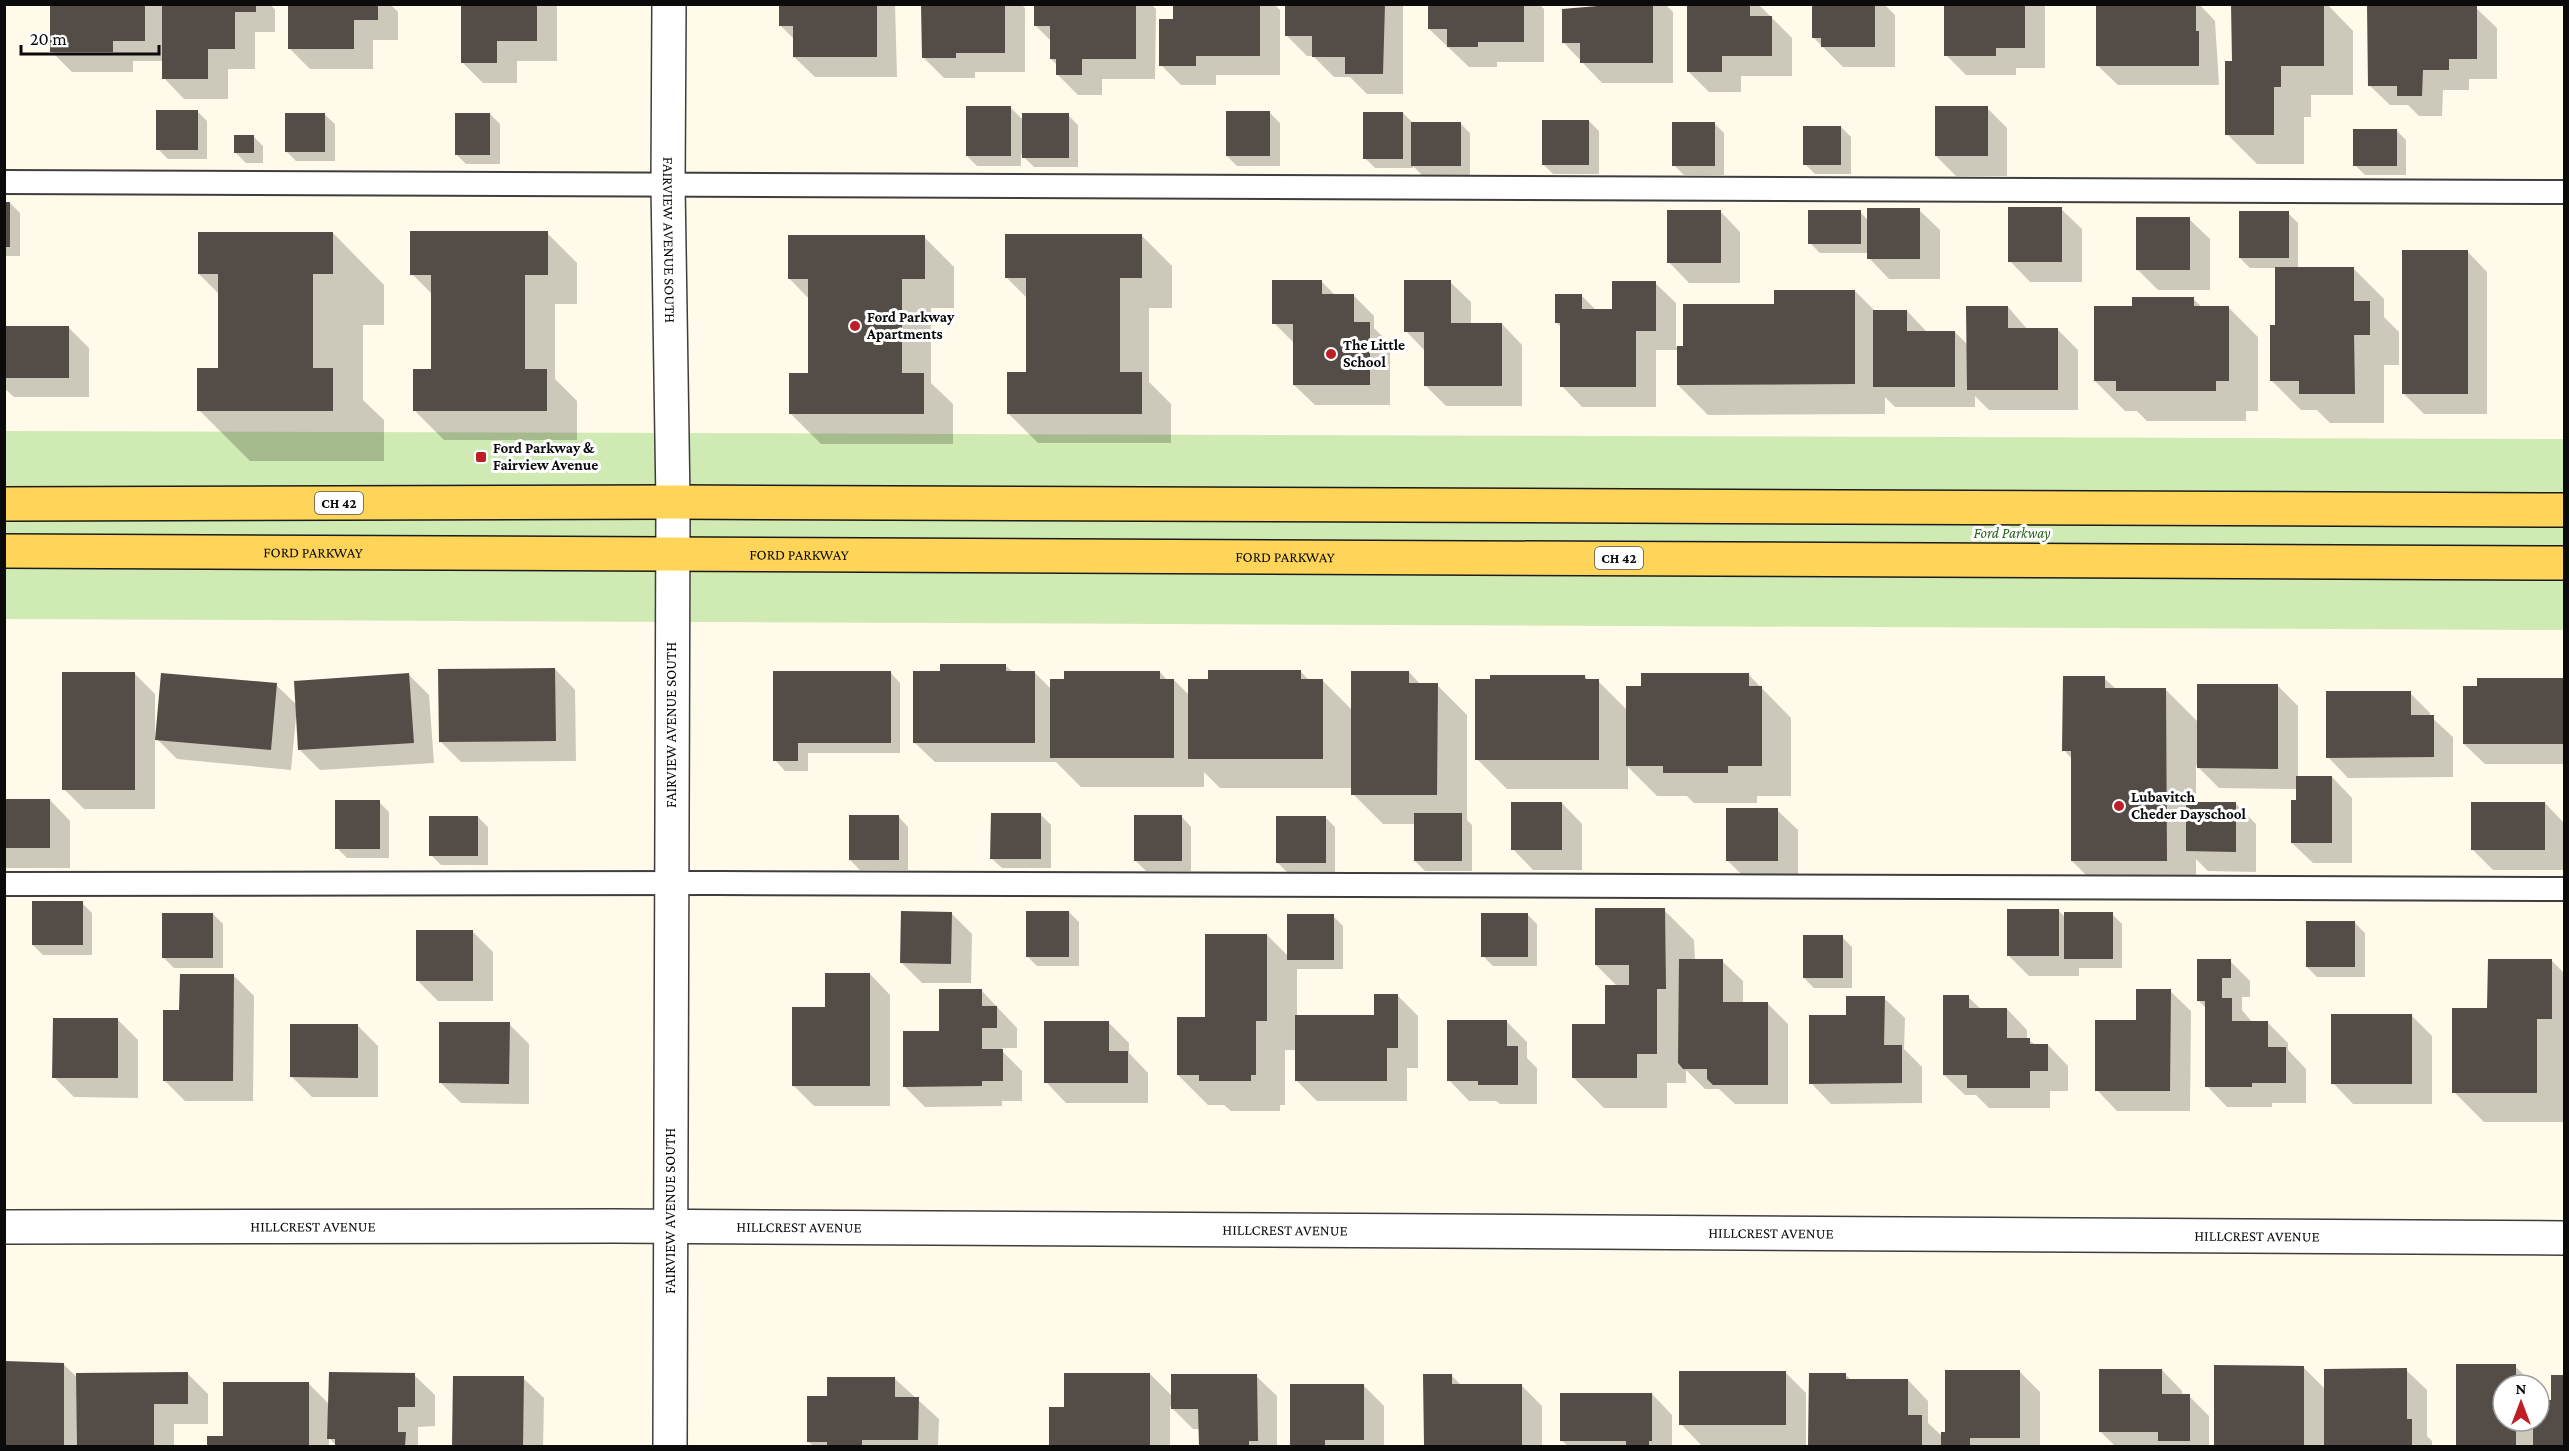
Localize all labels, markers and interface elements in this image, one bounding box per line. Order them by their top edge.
scale bar [21,18,159,56]
text: 20 m [30,29,67,49]
street label: FAIRVIEW AVENUE SOUTH [660,157,678,323]
place label: Ford Parkway Apartments [866,309,955,342]
marker: Ford Parkway Apartments [848,319,862,333]
place label: The Little School [1343,337,1405,370]
marker: The Little School [1324,347,1338,361]
place label: Ford Parkway & Fairview Avenue [493,440,598,473]
marker: Ford Parkway & Fairview Avenue [474,450,488,464]
road number: CH 42 [315,492,363,514]
park label: Ford Parkway [1973,525,2051,542]
street label: FORD PARKWAY [263,544,363,561]
street label: FORD PARKWAY [749,546,849,563]
road number: CH 42 [1595,547,1643,569]
street label: FORD PARKWAY [1235,549,1335,565]
street label: FAIRVIEW AVENUE SOUTH [663,642,679,808]
place label: Lubavitch Cheder Dayschool [2131,789,2247,822]
marker: Lubavitch Cheder Dayschool [2112,799,2126,813]
street label: FAIRVIEW AVENUE SOUTH [662,1128,678,1294]
street label: HILLCREST AVENUE [250,1218,376,1235]
street label: HILLCREST AVENUE [736,1219,862,1236]
street label: HILLCREST AVENUE [1222,1222,1348,1239]
street label: HILLCREST AVENUE [1708,1225,1834,1242]
street label: HILLCREST AVENUE [2194,1228,2320,1244]
north arrow [2491,1373,2551,1433]
text: N [2516,1380,2527,1397]

